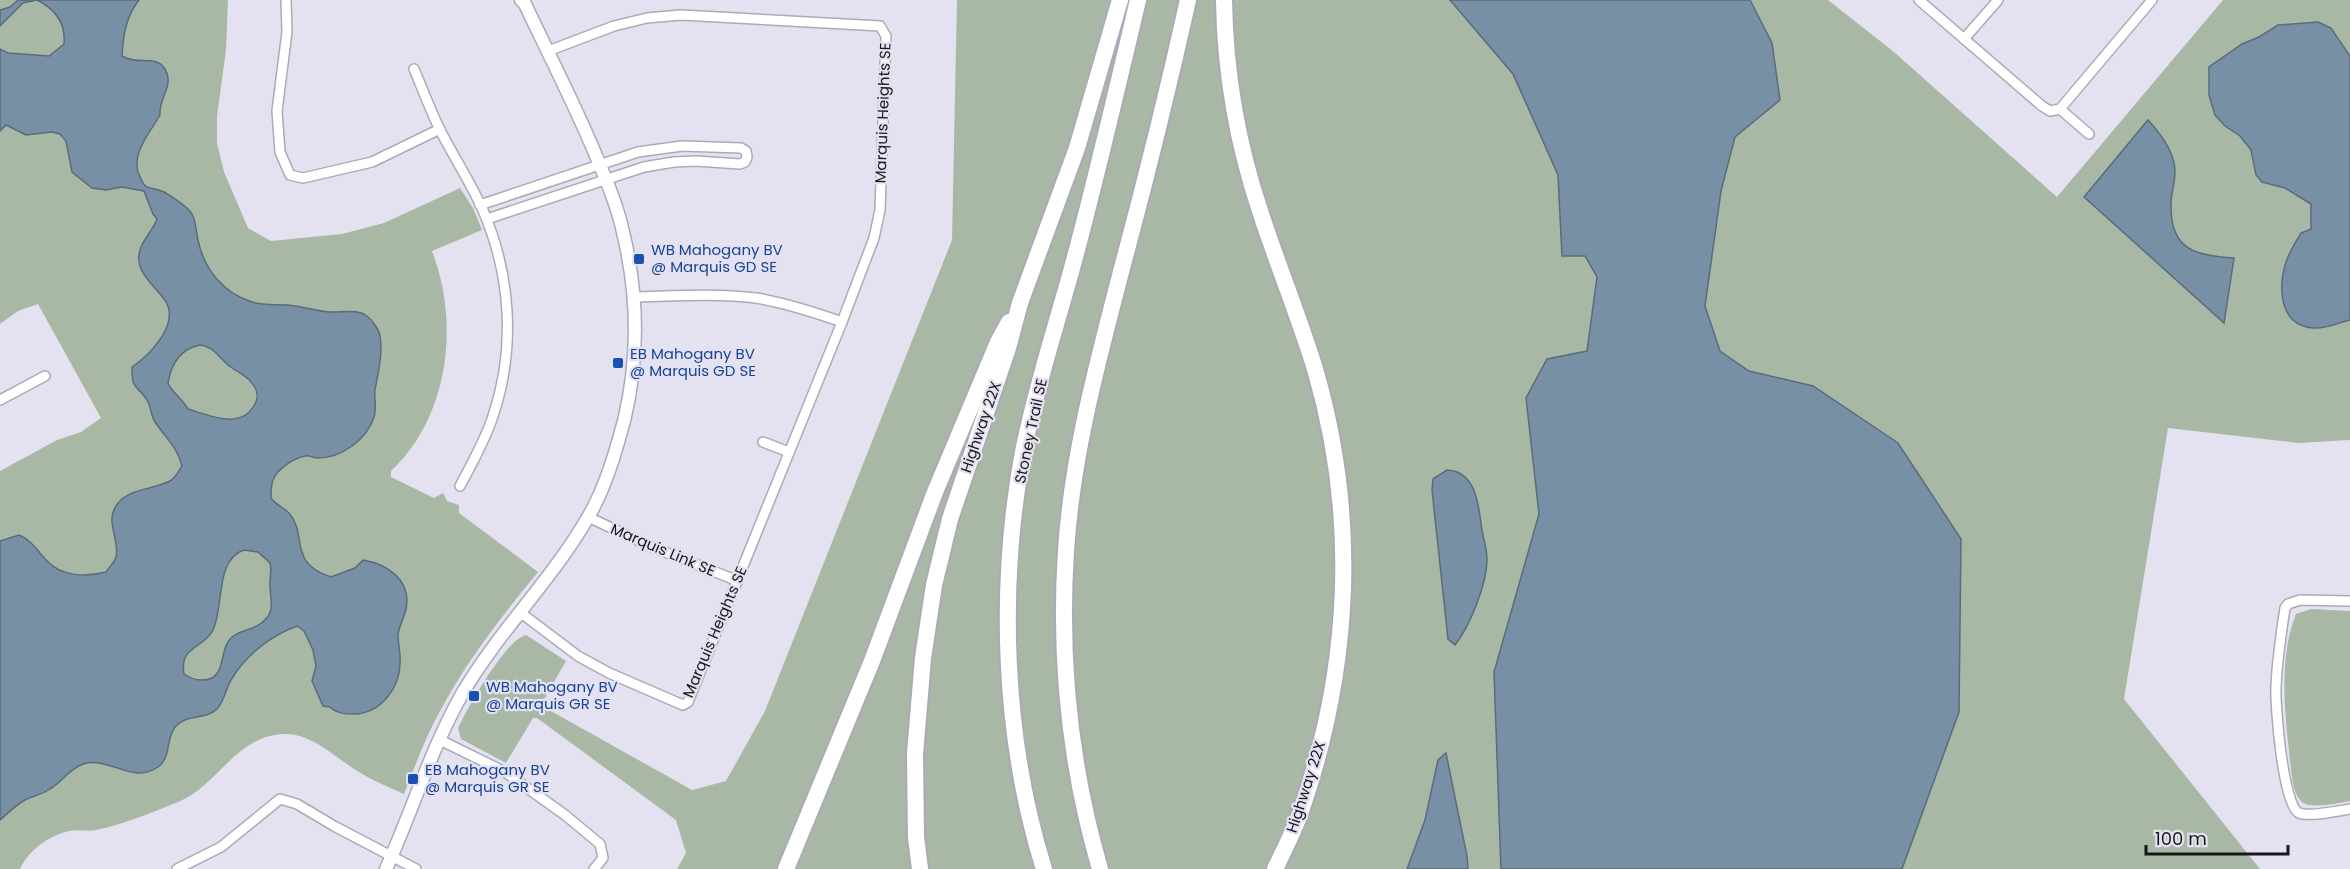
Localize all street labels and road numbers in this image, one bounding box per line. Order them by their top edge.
street label: Marquis Heights SE [870,42,895,184]
street label: Stoney Trail SE [1009,376,1052,485]
street label: Highway 22X [955,378,1006,475]
street label: Marquis Link SE [608,518,719,581]
street label: Marquis Heights SE [677,563,752,701]
street label: Highway 22X [1281,738,1330,835]

